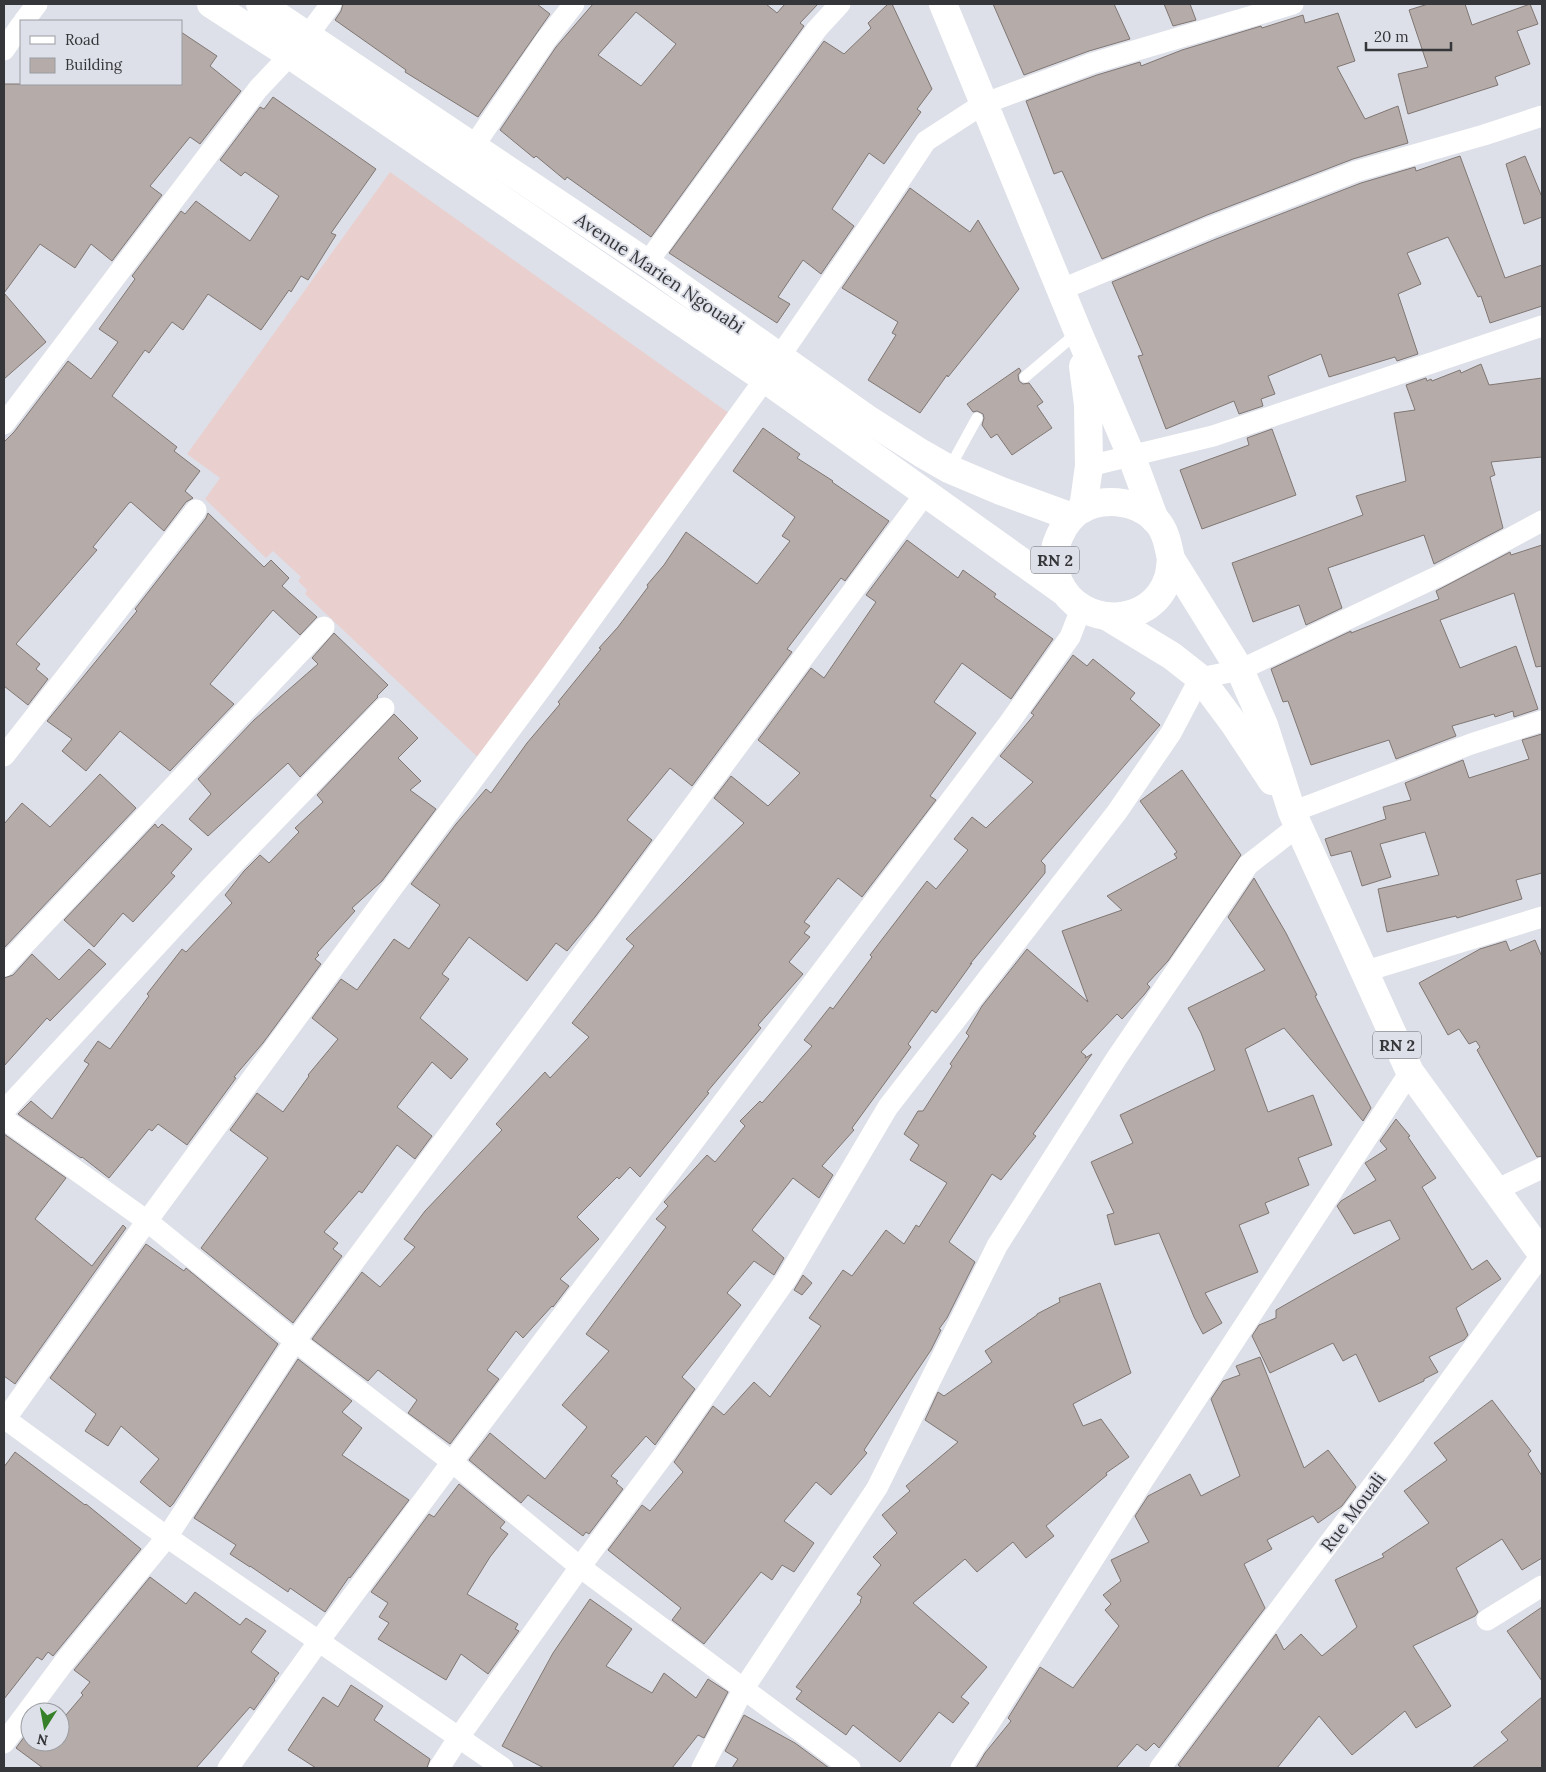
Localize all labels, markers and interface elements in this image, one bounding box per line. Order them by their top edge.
legend [20,20,182,85]
scale bar [1366,20,1451,52]
text: 20 m [1374,27,1409,46]
text: Road [65,30,100,49]
text: Building [65,55,123,74]
street label: Avenue Marien Ngouabi [570,207,749,338]
road number: RN 2 [1031,546,1079,574]
road number: RN 2 [1373,1032,1421,1058]
street label: Rue Mouali [1316,1468,1390,1556]
north arrow [20,1702,70,1752]
text: N [35,1730,50,1750]

